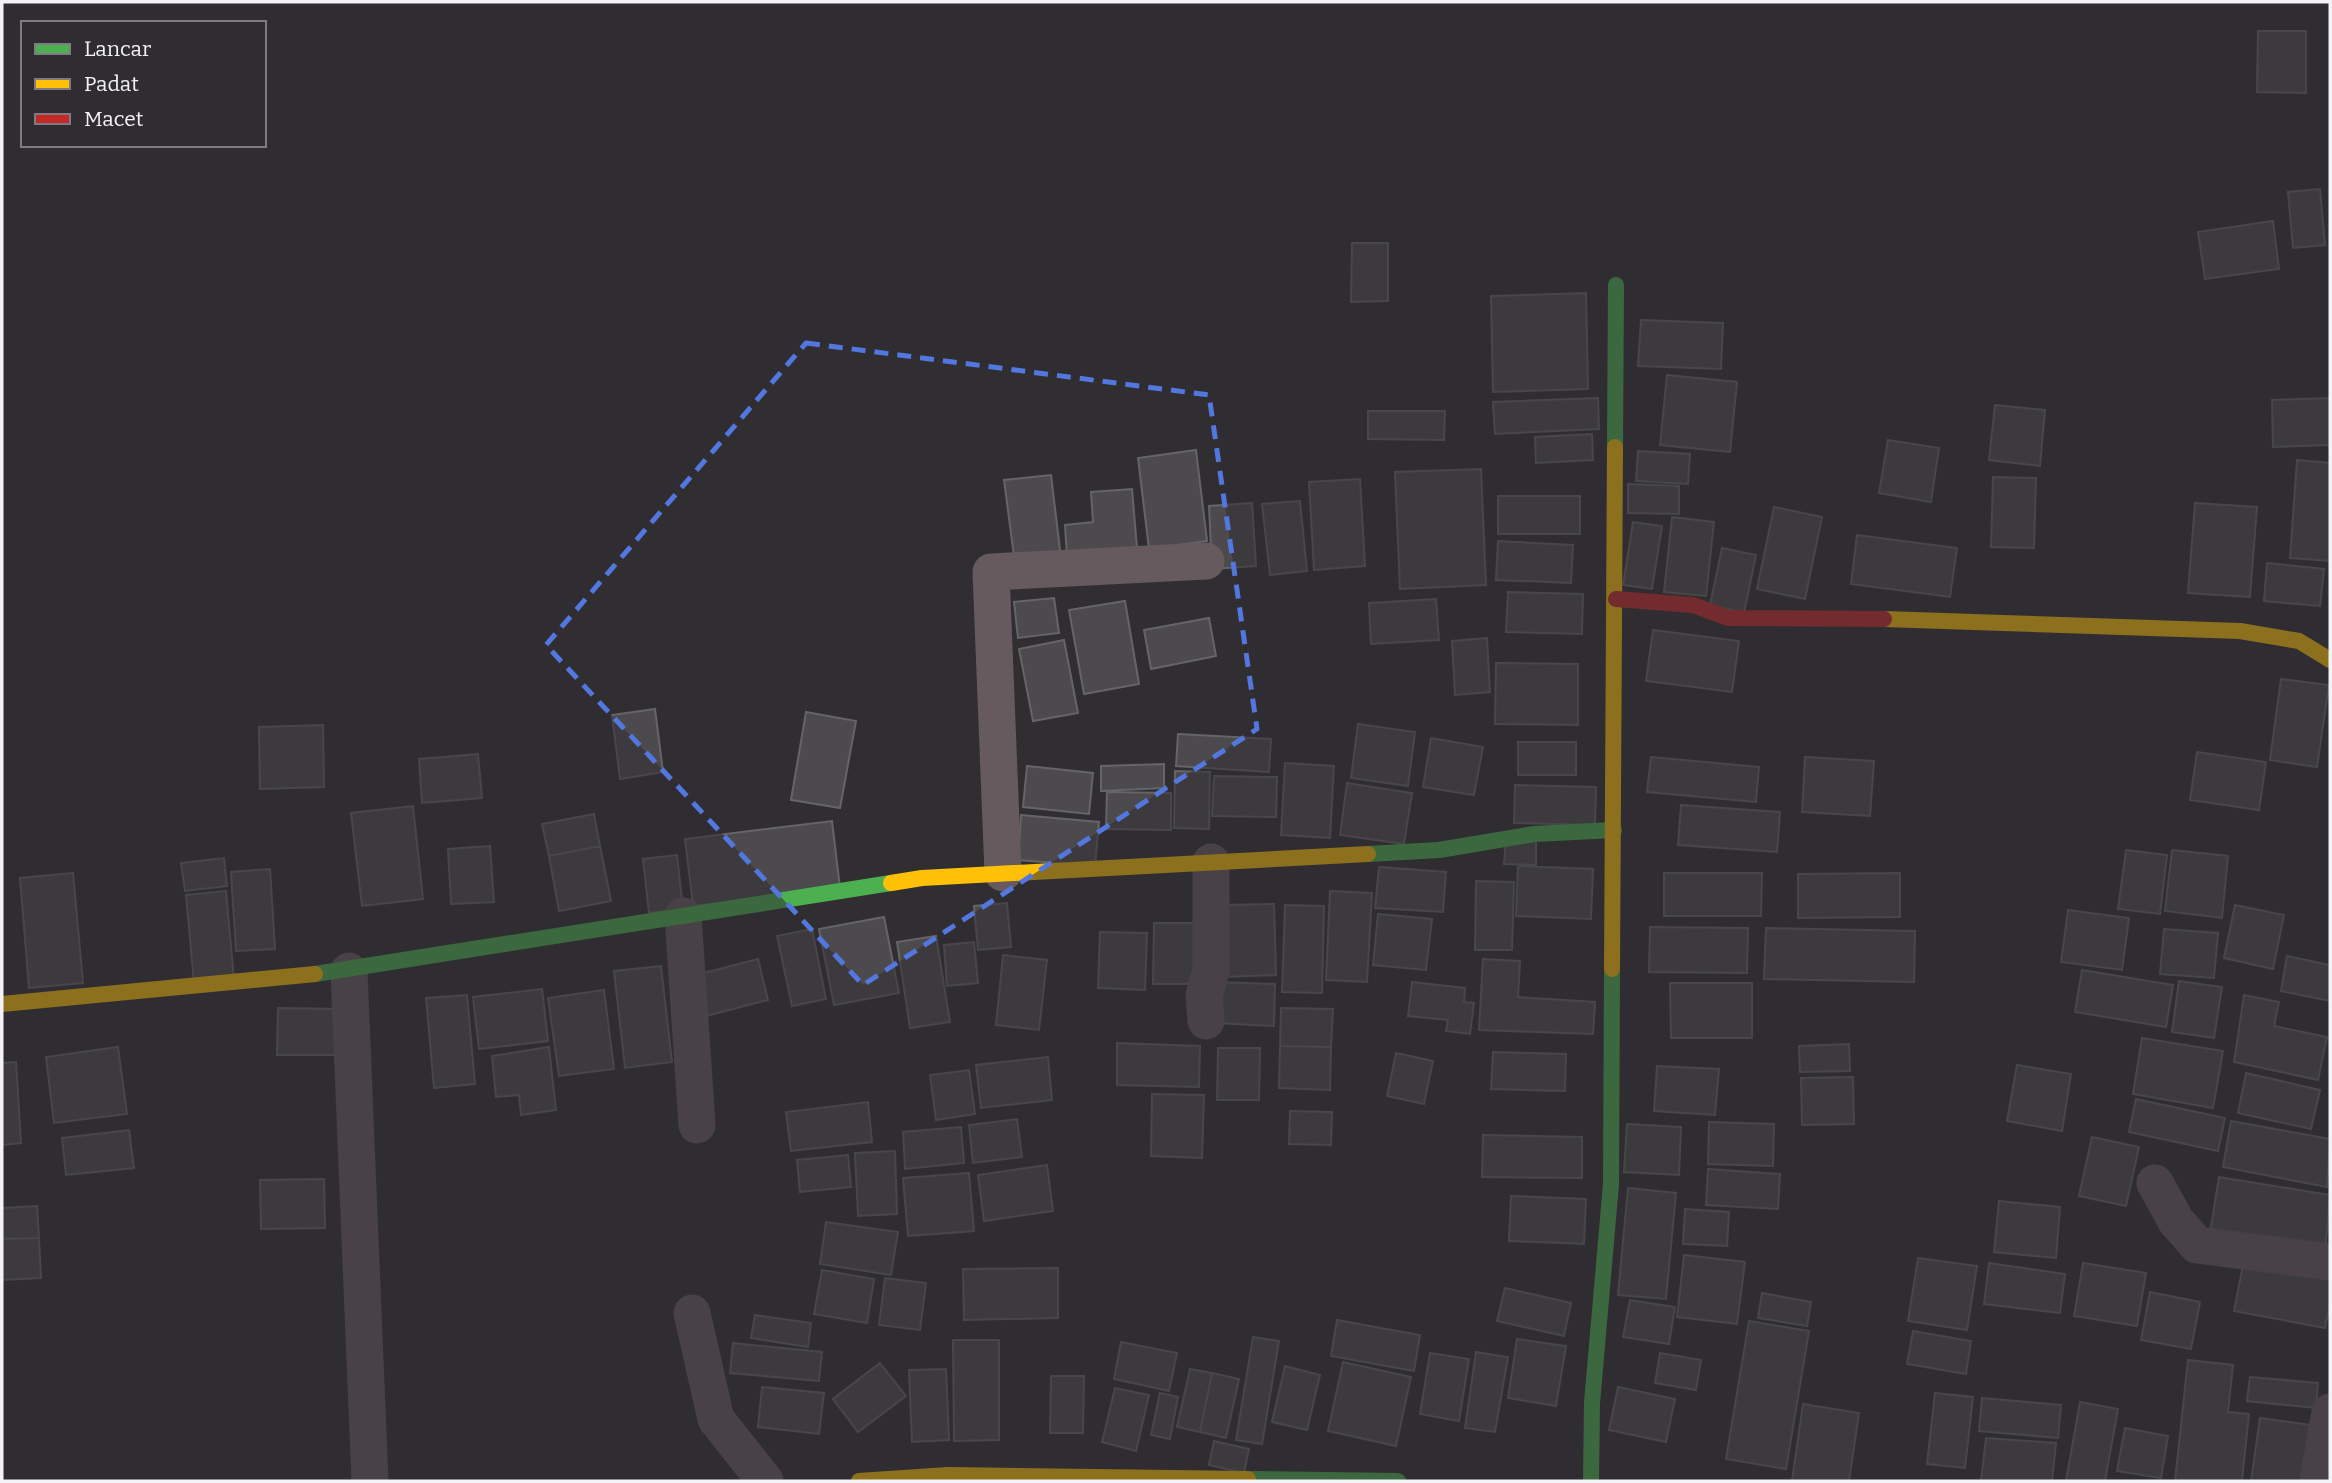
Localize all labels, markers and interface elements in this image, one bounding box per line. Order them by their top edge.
legend [21,21,266,147]
text: Lancar [84,36,151,62]
text: Padat [84,71,139,97]
text: Macet [84,106,144,132]

